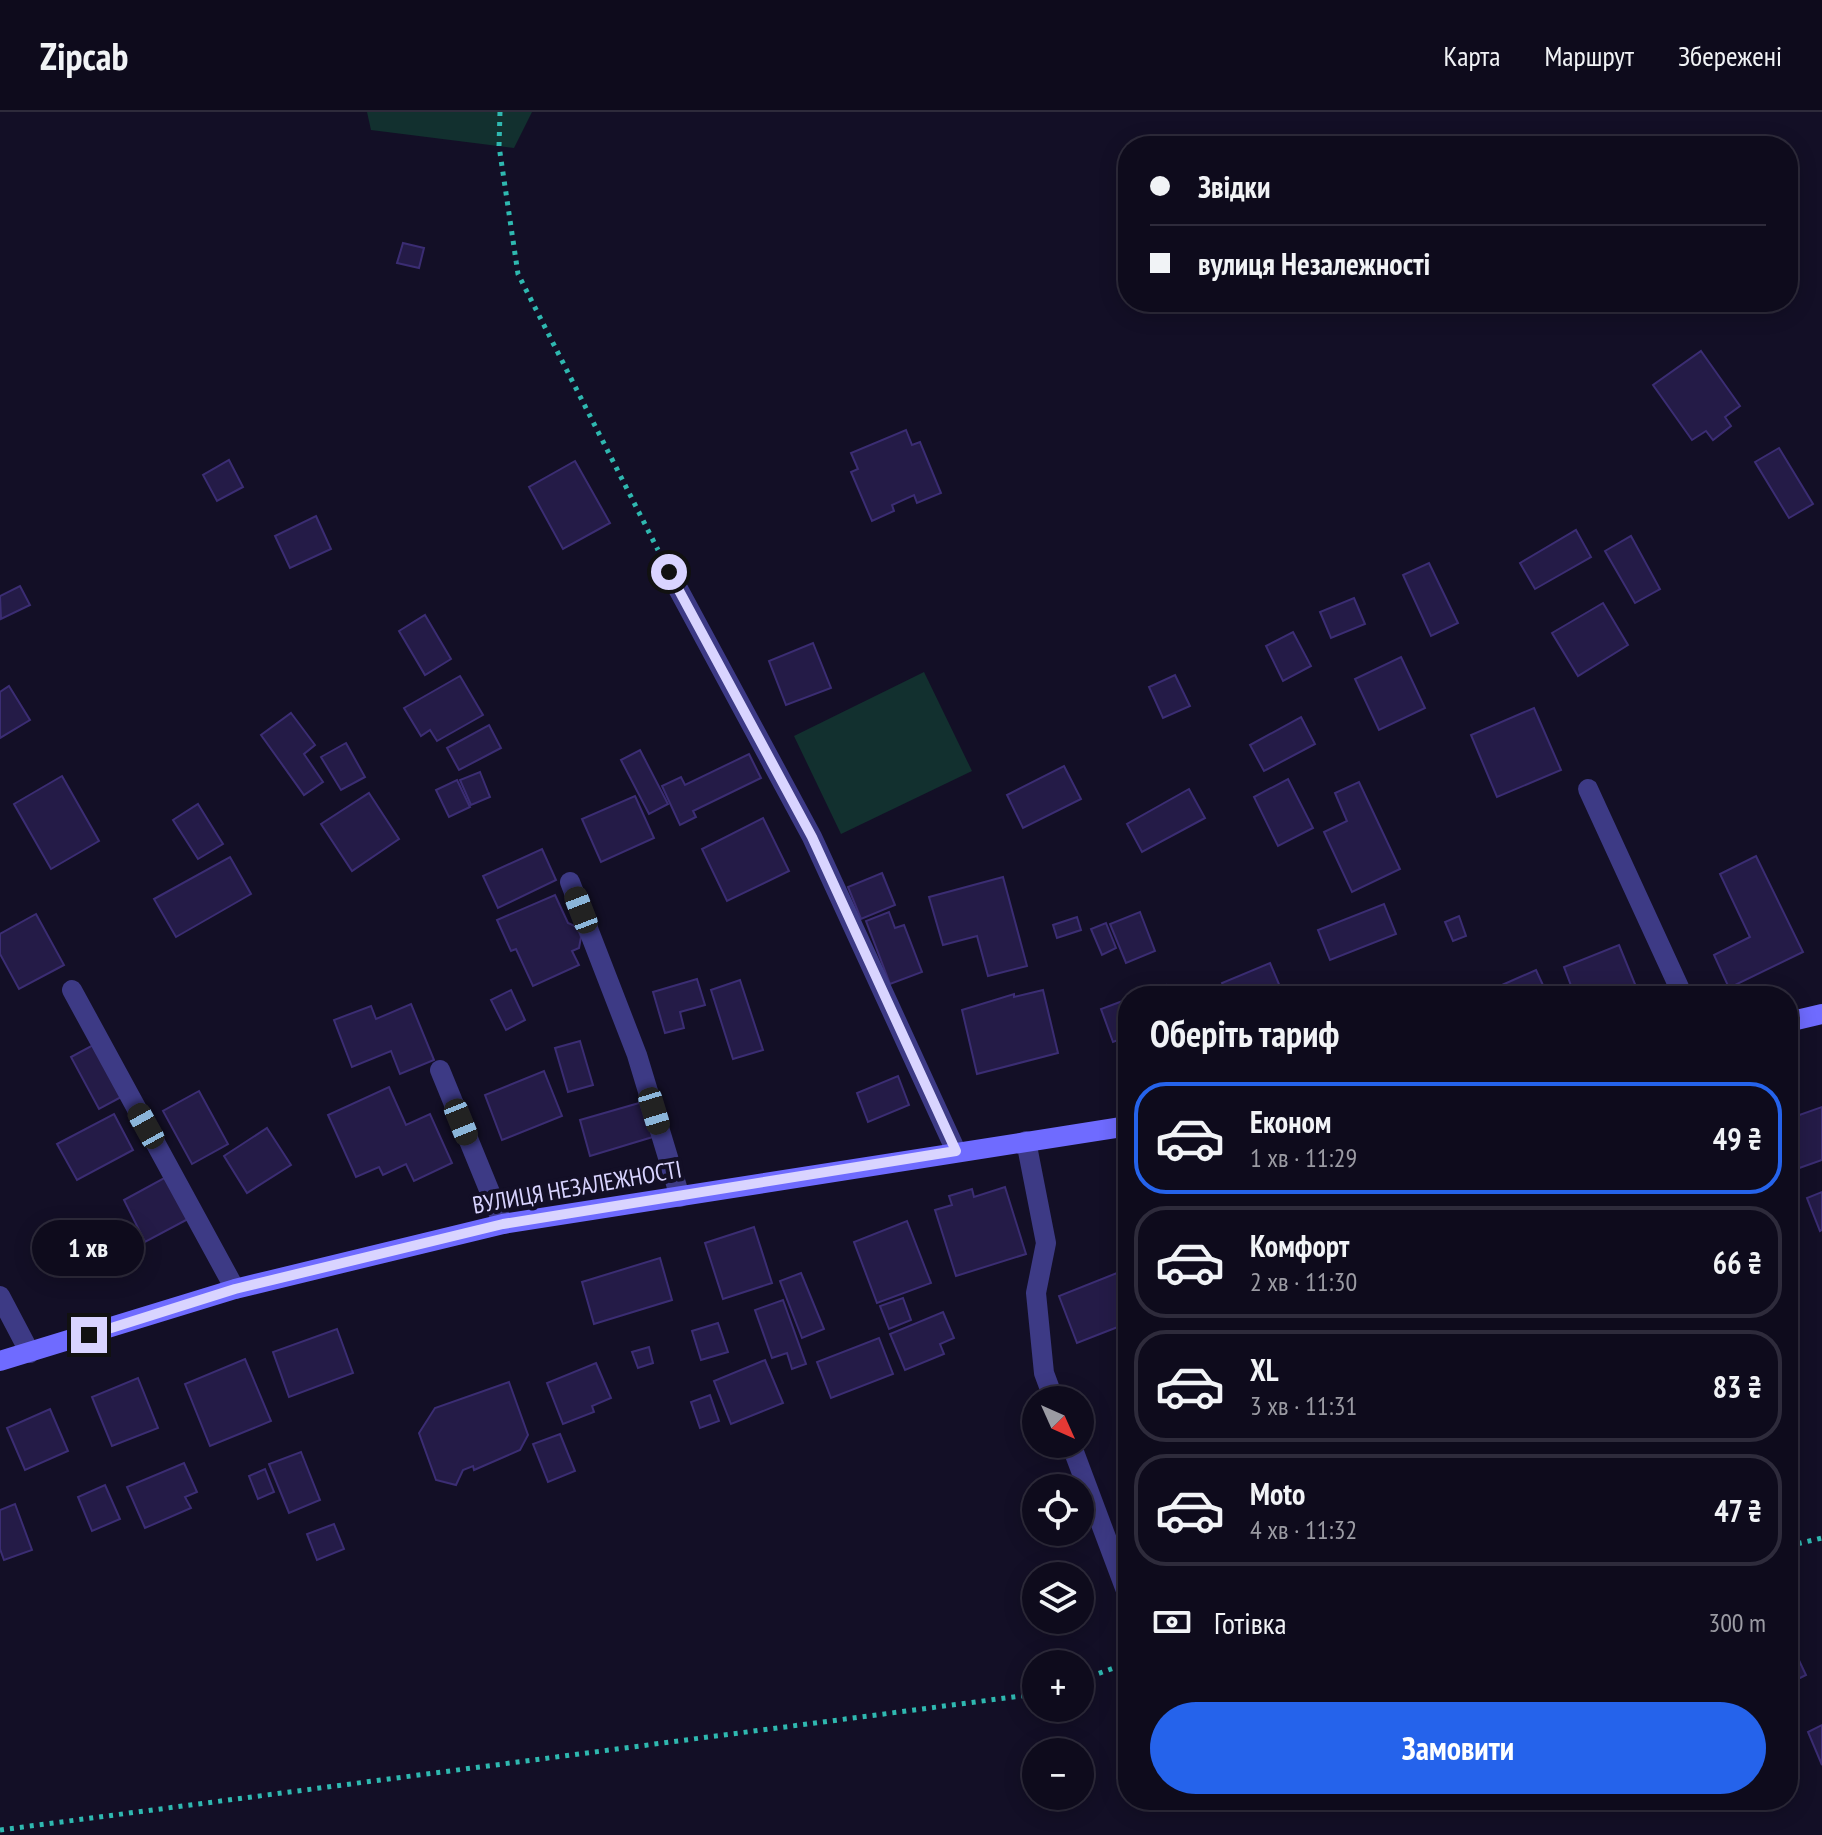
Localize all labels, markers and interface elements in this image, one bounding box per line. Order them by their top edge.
text: Zipcab [40,31,128,80]
text: Карта [1444,37,1501,74]
text: Маршрут [1545,37,1634,74]
text: Збережені [1678,37,1782,74]
text: Звідки [1198,167,1270,206]
text: вулиця Незалежності [1198,244,1430,283]
route start [651,554,687,590]
car [561,883,601,937]
text: Оберіть тариф [1150,1010,1339,1057]
car [636,1085,672,1137]
car [441,1095,481,1149]
car [124,1099,168,1153]
icon: car [1154,1102,1226,1174]
text: Економ [1250,1102,1332,1141]
text: 49 ₴ [1713,1119,1762,1158]
text: 1 хв · 11:29 [1250,1141,1357,1174]
street label: ВУЛИЦЯ НЕЗАЛЕЖНОСТІ [470,1153,684,1221]
callout: 1 хв [33,1219,145,1275]
icon: car [1154,1226,1226,1298]
text: Комфорт [1250,1226,1349,1265]
text: 1 хв [68,1231,108,1264]
text: 66 ₴ [1713,1243,1762,1282]
text: 2 хв · 11:30 [1250,1265,1357,1298]
route end [71,1317,107,1353]
icon: car [1154,1350,1226,1422]
text: XL [1250,1350,1279,1389]
text: 83 ₴ [1713,1367,1762,1406]
north arrow [1022,1386,1094,1458]
map controls [1022,1386,1094,1810]
text: 3 хв · 11:31 [1250,1389,1357,1422]
button: locate [1022,1474,1094,1546]
icon: car [1154,1474,1226,1546]
text: Moto [1250,1474,1305,1513]
text: 47 ₴ [1714,1491,1762,1530]
text: 4 хв · 11:32 [1250,1513,1357,1546]
button: layers [1022,1562,1094,1634]
icon: cash [1150,1600,1194,1644]
text: Готівка [1214,1603,1286,1642]
text: 300 m [1708,1606,1766,1639]
button: + [1022,1650,1094,1722]
button: Замовити [1150,1702,1766,1794]
button: − [1022,1738,1094,1810]

